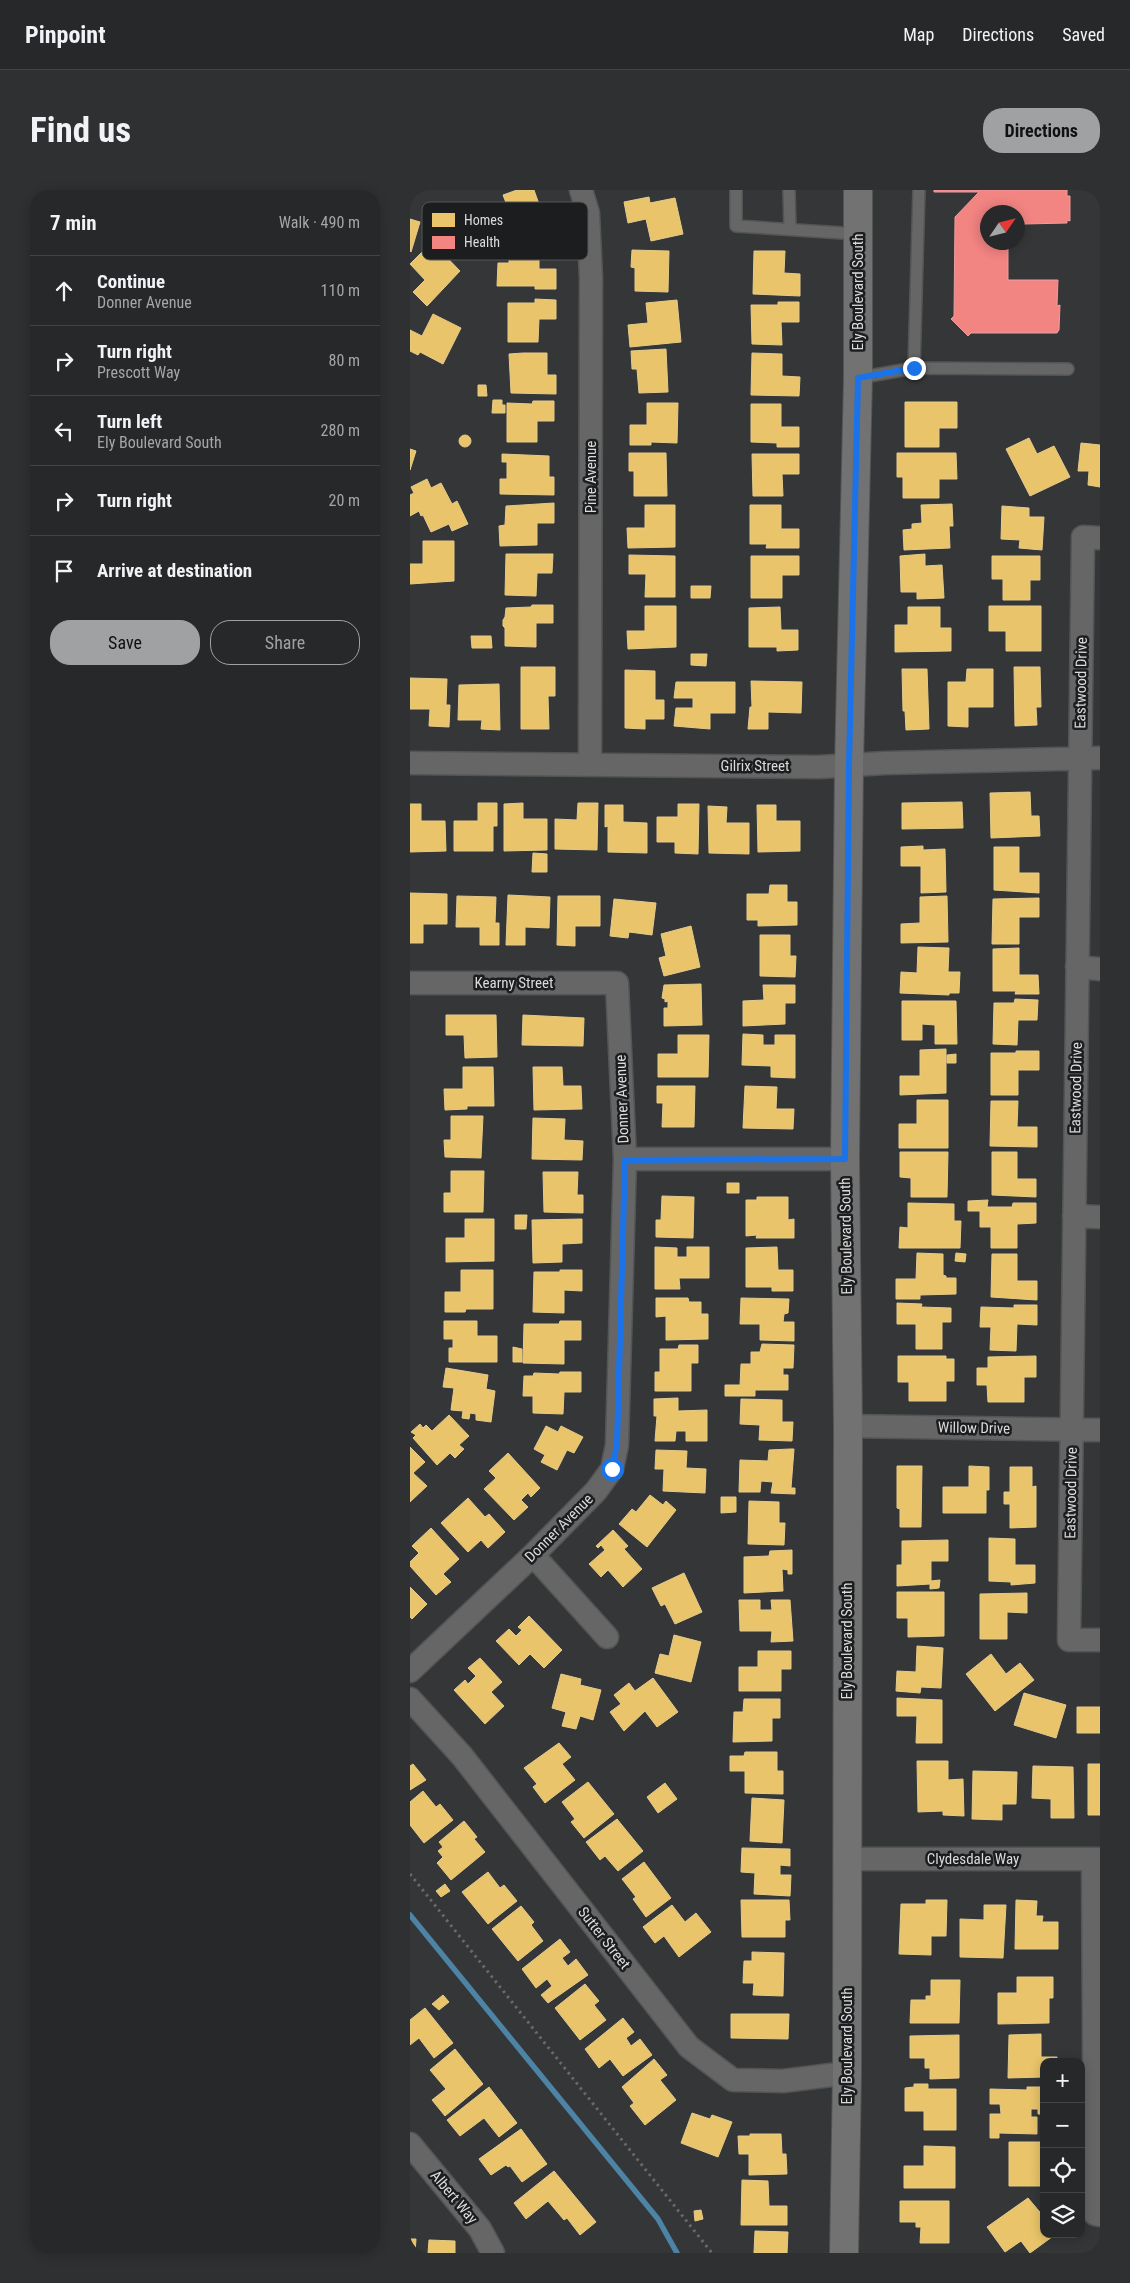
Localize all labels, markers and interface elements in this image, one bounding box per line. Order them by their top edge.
text: Pinpoint [25,21,106,49]
text: Map [903,24,934,45]
text: Directions [962,24,1034,45]
text: Saved [1062,24,1105,45]
button: Directions [983,108,1100,153]
text: Find us [30,110,131,151]
legend [422,202,588,260]
north arrow [980,205,1025,250]
text: 7 min [50,211,97,235]
text: Homes [464,212,503,228]
text: Walk · 490 m [279,213,360,232]
text: Health [464,234,500,250]
street label: Ely Boulevard South [849,234,867,350]
text: Continue [97,270,165,293]
icon: ahead [50,277,78,305]
text: 110 m [321,281,360,300]
text: Donner Avenue [97,293,192,312]
text: Turn right [97,340,172,363]
icon: right [50,347,78,375]
text: 80 m [328,351,360,370]
route end [903,357,926,380]
text: Prescott Way [97,363,180,382]
text: Turn left [97,410,162,433]
icon: left [50,417,78,445]
text: 280 m [321,421,360,440]
text: Ely Boulevard South [97,433,222,452]
street label: Pine Avenue [582,441,600,513]
icon: right [50,487,78,515]
text: Turn right [97,489,172,512]
text: 20 m [328,491,360,510]
icon: arrive [50,557,78,585]
text: Arrive at destination [97,559,252,582]
button: Save [50,620,200,665]
button: Share [210,620,360,665]
street label: Eastwood Drive [1071,637,1091,729]
street label: Gilrix Street [721,757,789,775]
street label: Kearny Street [475,974,553,992]
street label: Eastwood Drive [1066,1042,1086,1134]
street label: Donner Avenue [611,1054,633,1144]
street label: Ely Boulevard South [836,1177,856,1295]
street label: Willow Drive [938,1418,1010,1438]
street label: Eastwood Drive [1061,1447,1081,1539]
route start [601,1458,624,1481]
street label: Donner Avenue [521,1490,597,1566]
street label: Ely Boulevard South [838,1583,856,1699]
street label: Clydesdale Way [927,1850,1019,1868]
street label: Sutter Street [574,1903,634,1973]
street label: Ely Boulevard South [838,1988,856,2104]
map controls [1040,2058,1085,2238]
button: + [1040,2058,1085,2103]
button: − [1040,2103,1085,2148]
button: locate [1040,2148,1085,2193]
street label: Albert Way [427,2167,481,2227]
button: layers [1040,2193,1085,2238]

